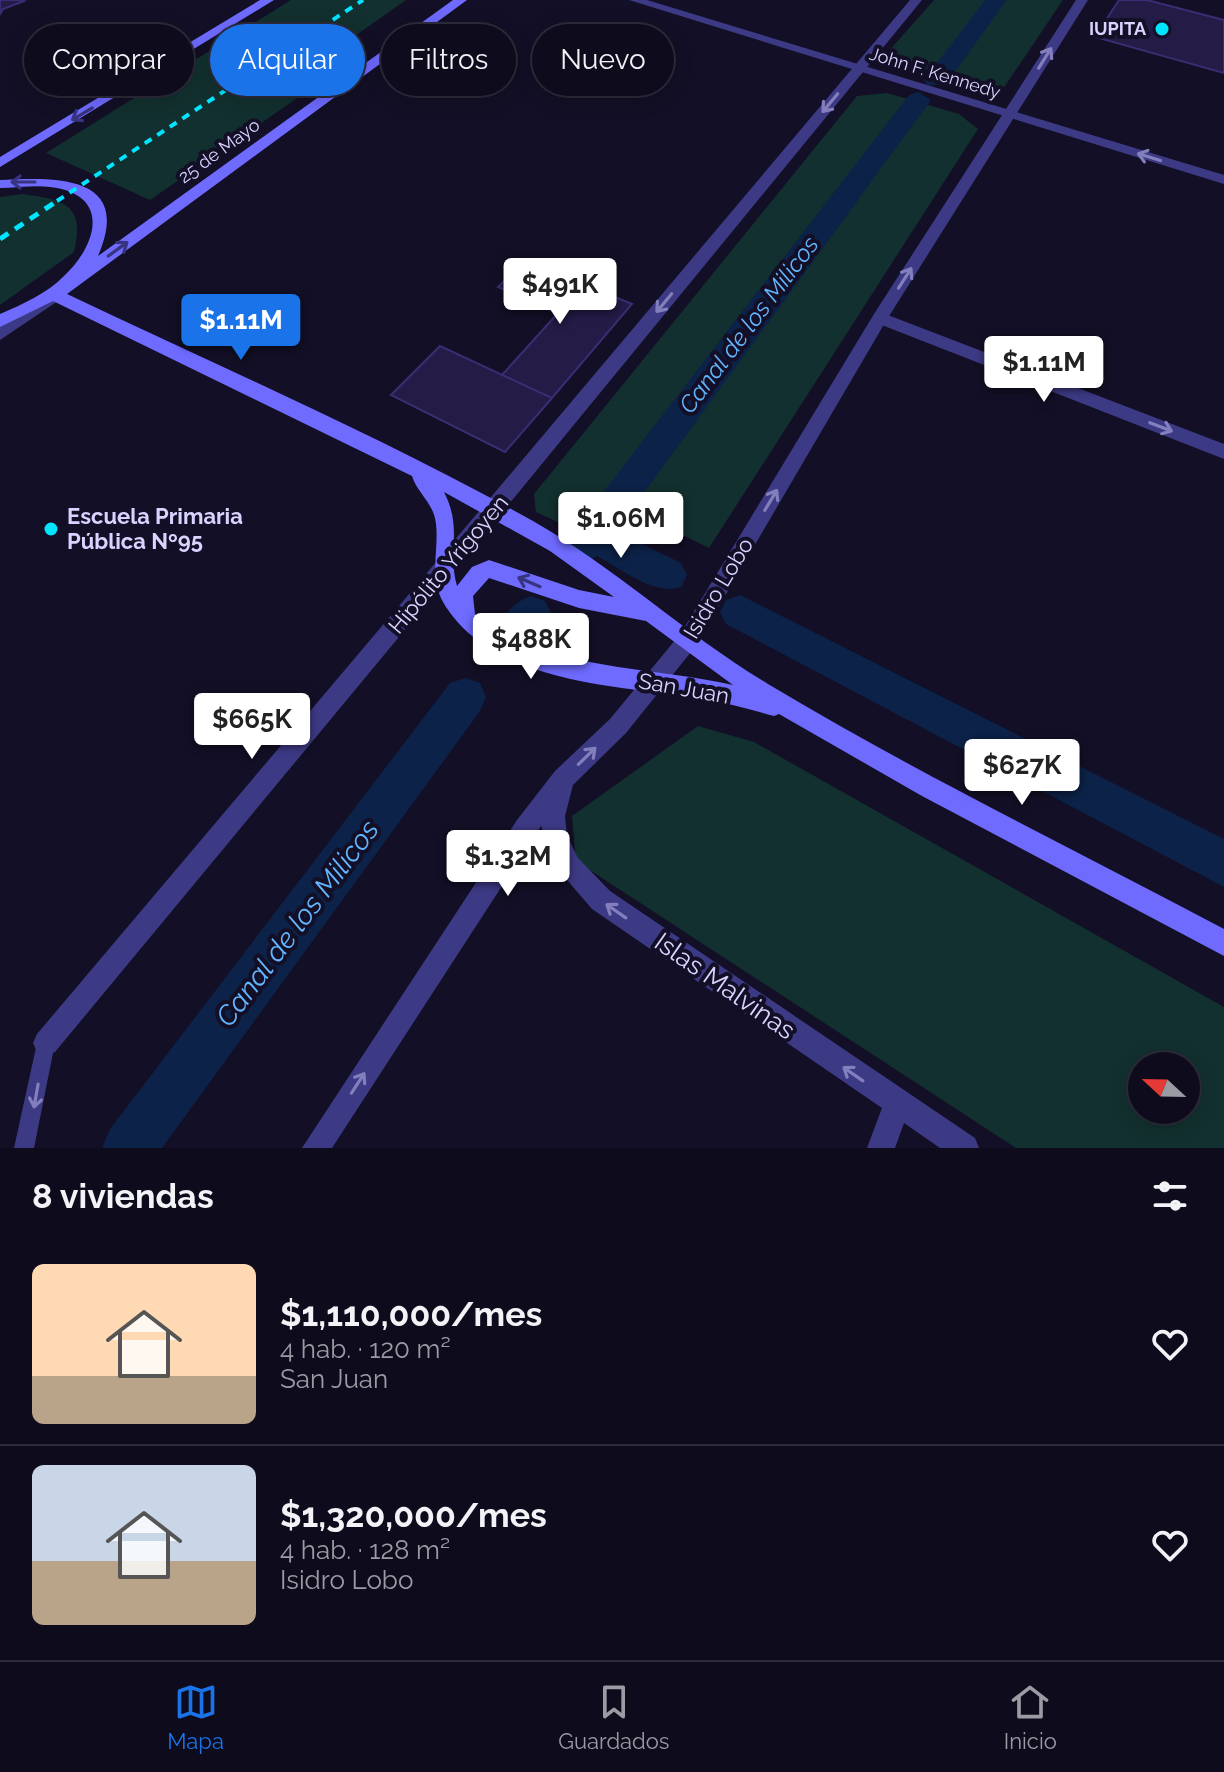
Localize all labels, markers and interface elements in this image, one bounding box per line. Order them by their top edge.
place label: IUPITA [1089,18,1147,39]
marker: IUPITA [1153,20,1171,38]
chip: Comprar [24,24,194,96]
chip: Alquilar [210,24,365,96]
chip: Filtros [381,24,516,96]
chip: Nuevo [532,24,674,96]
street label: John F. Kennedy [867,43,1003,102]
one-way arrow [1036,48,1053,70]
one-way arrow [821,92,839,113]
one-way arrow [71,106,94,122]
street label: 25 de Mayo [174,114,264,187]
one-way arrow [1137,149,1163,164]
one-way arrow [10,174,37,190]
water label: Canal de los Milicos [673,230,825,419]
one-way arrow [107,241,129,257]
pin: $491K [504,258,616,326]
one-way arrow [898,267,914,290]
text: $491K [522,269,598,299]
one-way arrow [655,292,673,313]
pin: $1.11M [176,294,306,362]
text: $1.11M [199,305,283,335]
pin: $1.11M [979,336,1109,404]
text: $1.11M [1002,347,1086,377]
one-way arrow [1148,421,1173,436]
one-way arrow [763,489,779,512]
street label: Hipólito Yrigoyen [383,490,513,638]
pin: $1.06M [556,492,686,560]
place label: Escuela Primaria Pública Nº95 [67,503,243,554]
text: $1.06M [576,503,666,533]
marker: Escuela Primaria Pública Nº95 [42,520,60,538]
street label: Isidro Lobo [678,533,758,643]
one-way arrow [517,573,542,588]
pin: $488K [475,613,587,681]
text: $488K [491,624,571,654]
street label: San Juan [637,667,731,709]
pin: $665K [196,693,308,761]
text: $665K [212,704,292,734]
pin: $627K [966,739,1078,807]
one-way arrow [577,747,596,766]
text: $627K [983,750,1061,780]
water label: Canal de los Milicos [209,814,386,1033]
pin: $1.32M [443,830,573,898]
text: $1.32M [465,841,551,871]
one-way arrow [606,902,628,919]
street label: Islas Malvinas [649,927,801,1045]
north arrow [1128,1052,1200,1124]
map controls [1128,1052,1200,1124]
one-way arrow [843,1066,865,1082]
one-way arrow [350,1072,367,1094]
one-way arrow [28,1082,43,1108]
icon: filters [1148,1174,1192,1218]
text: 8 viviendas [32,1176,214,1216]
text: $1,110,000/mes [280,1294,542,1334]
icon: home [96,1296,192,1392]
icon: heart [1148,1322,1192,1366]
text: 4 hab. · 120 m² [280,1334,450,1364]
text: San Juan [280,1364,388,1394]
text: $1,320,000/mes [280,1495,547,1535]
icon: home [96,1497,192,1593]
icon: heart [1148,1523,1192,1567]
text: 4 hab. · 128 m² [280,1535,450,1565]
text: Isidro Lobo [280,1565,413,1595]
tab: Mapa [167,1680,224,1754]
tab: Guardados [558,1680,670,1754]
tab: Inicio [1004,1680,1057,1754]

